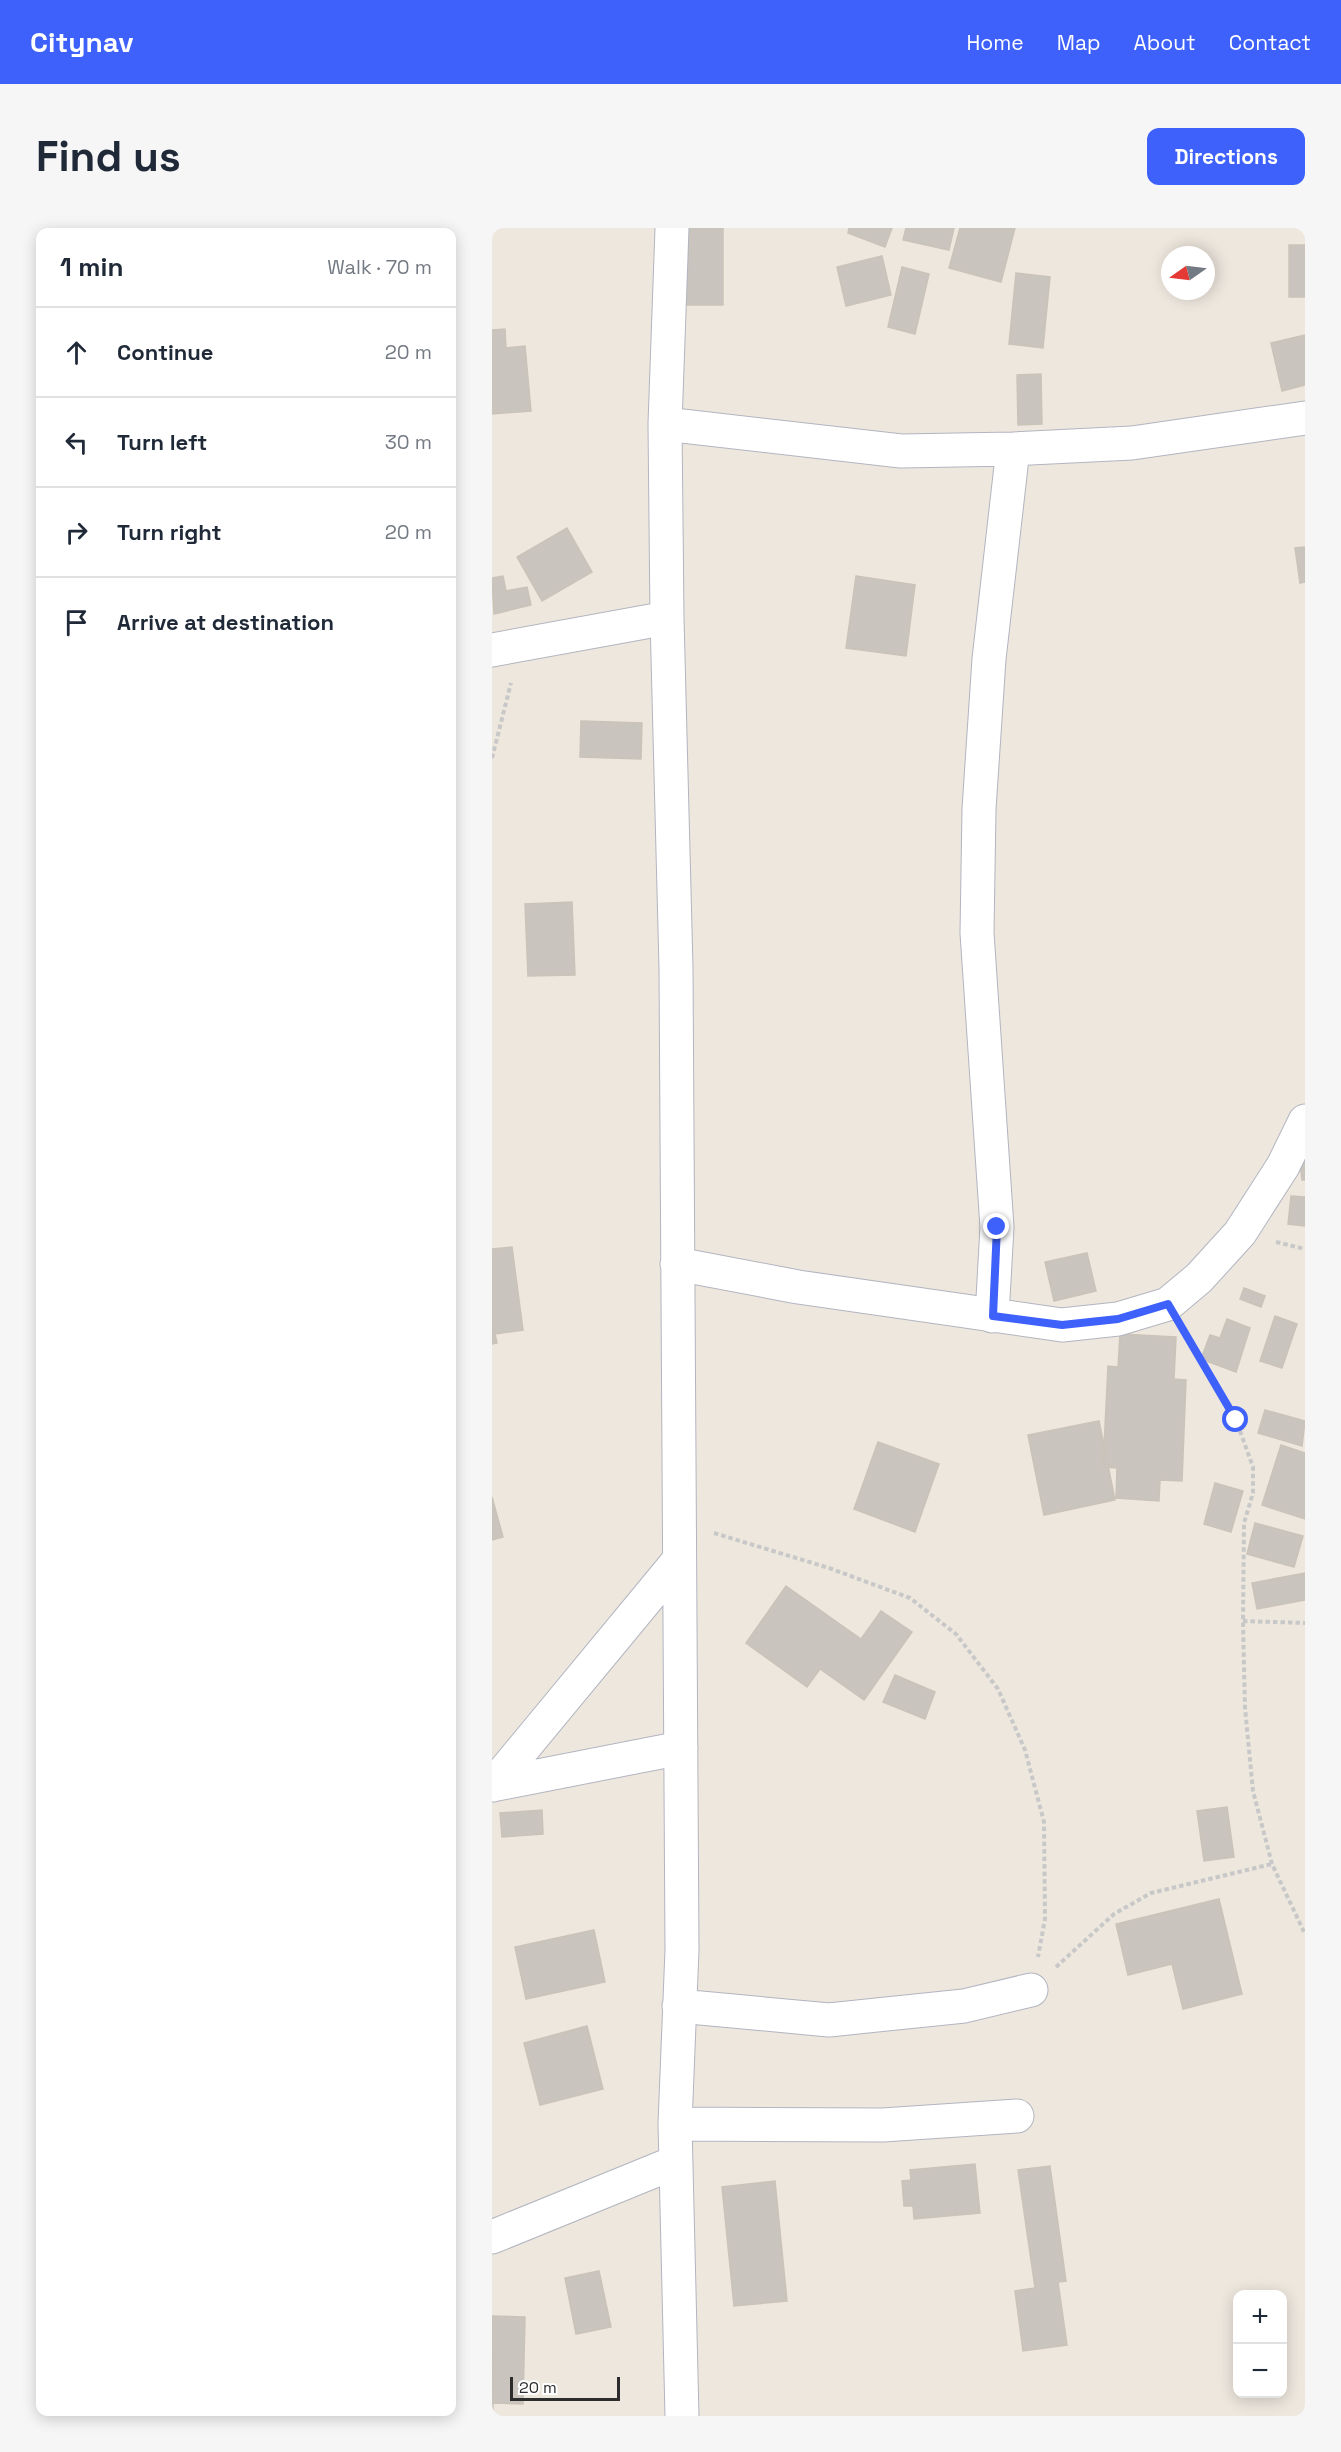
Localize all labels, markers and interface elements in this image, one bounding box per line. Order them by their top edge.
text: Citynav [30,24,134,60]
text: Home [966,29,1024,56]
text: Map [1057,29,1101,56]
text: About [1134,29,1196,56]
text: Contact [1229,29,1311,56]
button: Directions [1147,128,1305,185]
text: Find us [36,130,181,183]
north arrow [1161,246,1215,300]
text: 1 min [60,250,124,284]
text: Walk · 70 m [327,254,432,280]
icon: ahead [60,336,93,369]
text: Continue [117,338,213,366]
text: 20 m [385,339,432,365]
icon: left [60,426,93,459]
text: Turn left [117,428,207,456]
text: 30 m [385,429,432,455]
icon: right [60,516,93,549]
text: Turn right [117,518,222,546]
text: 20 m [385,519,432,545]
icon: arrive [60,606,93,639]
text: Arrive at destination [117,608,334,636]
route end [983,1213,1009,1239]
route start [1222,1406,1248,1432]
map controls [1233,2290,1287,2398]
button: + [1233,2290,1287,2344]
button: − [1233,2344,1287,2398]
scale bar [510,2374,620,2402]
text: 20 m [519,2377,557,2398]

